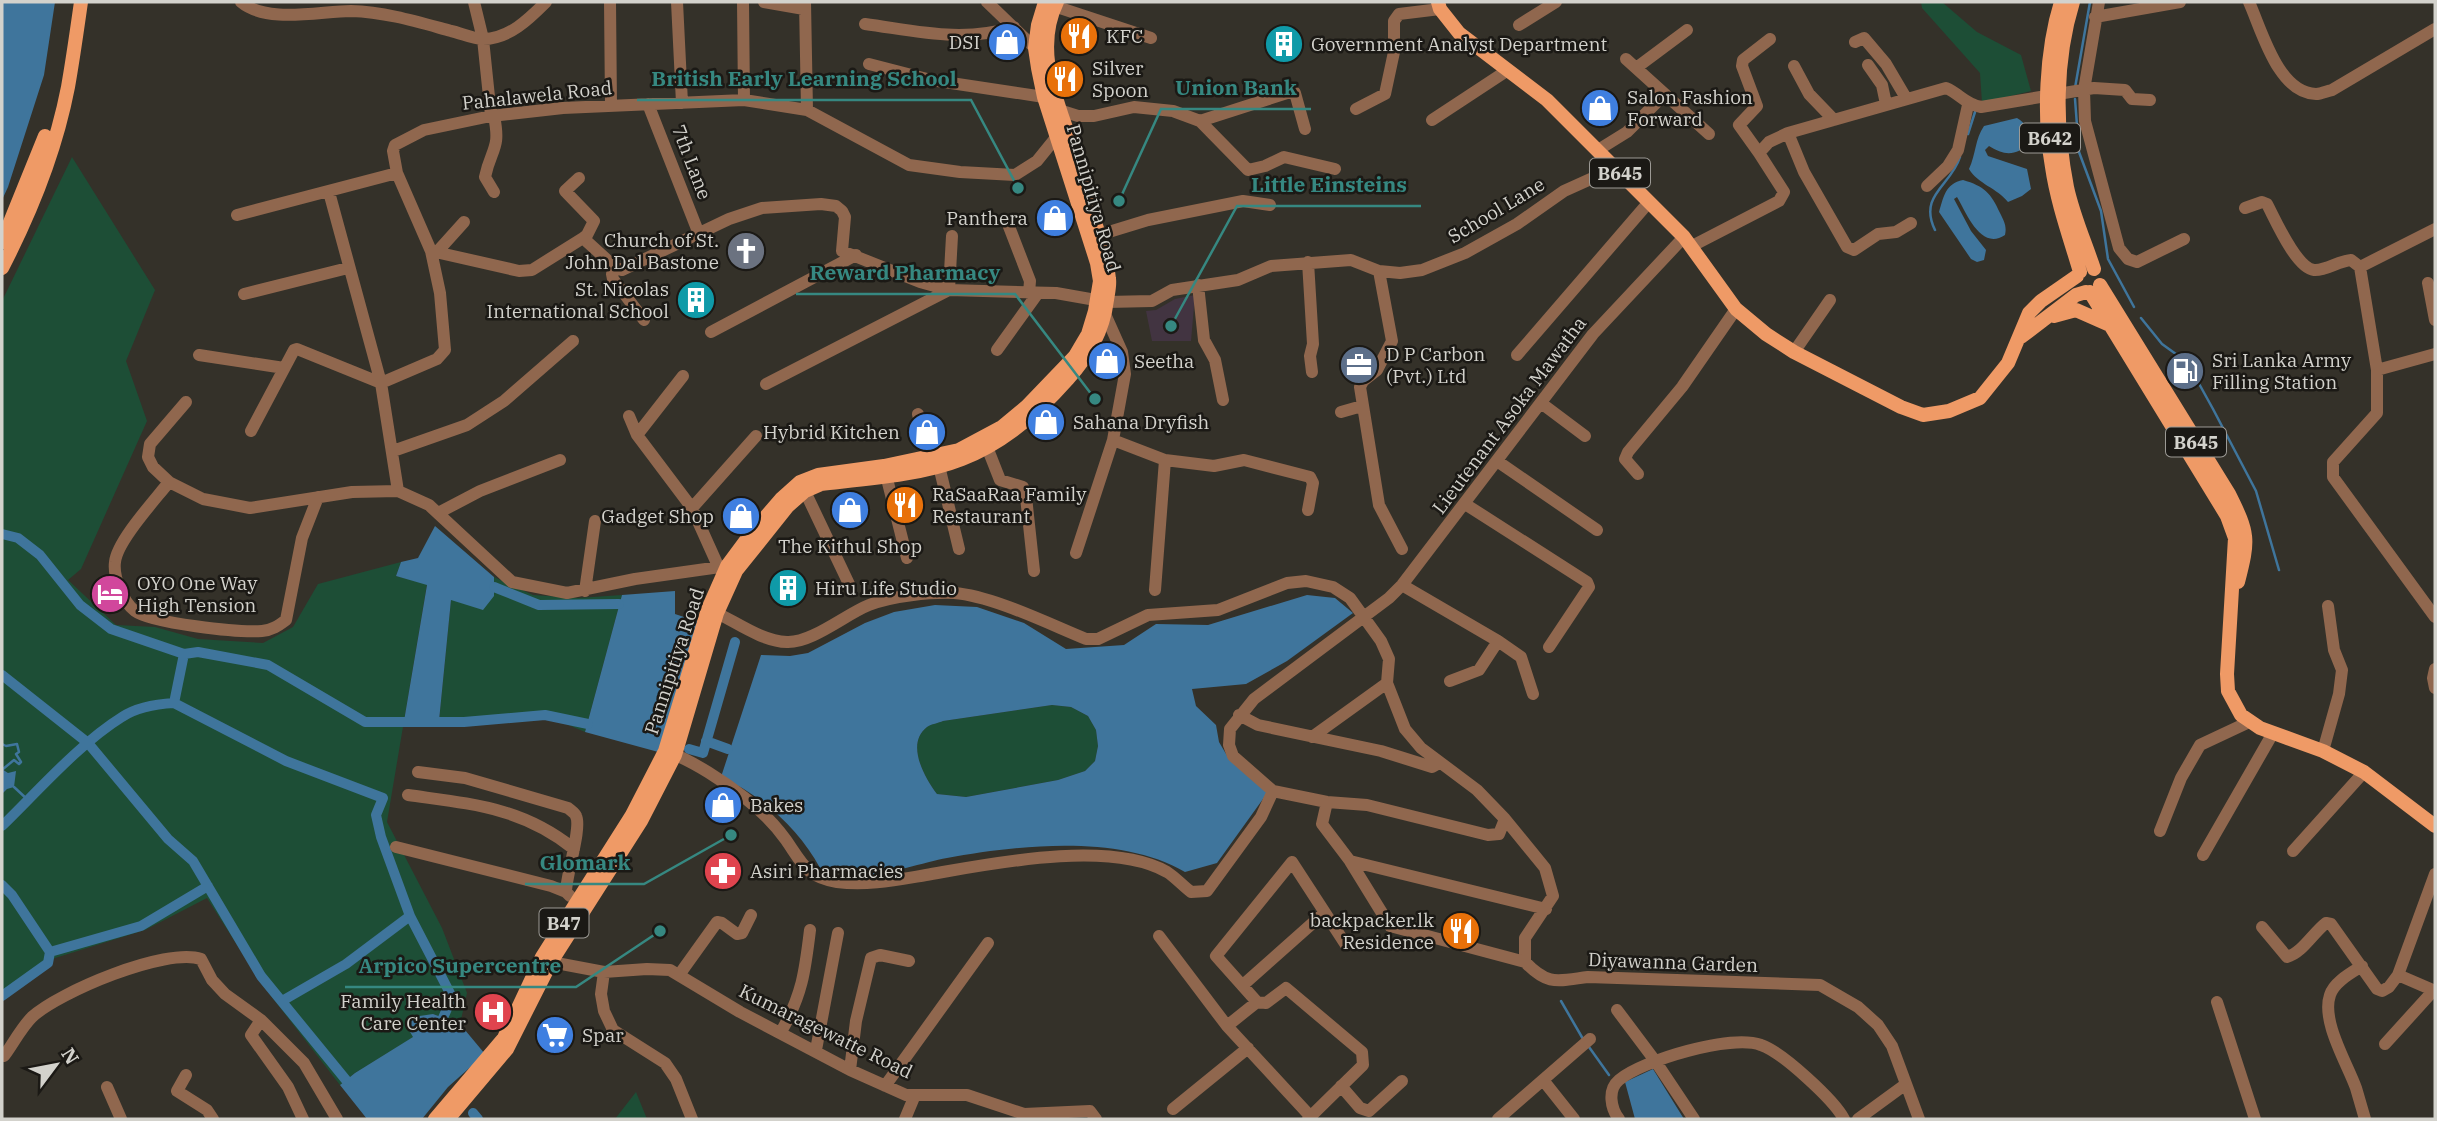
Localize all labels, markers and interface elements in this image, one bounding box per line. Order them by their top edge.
restaurant icon: KFC [1058,15,1100,57]
shop icon: DSI [986,21,1028,63]
building icon: Government Analyst Department [1263,23,1305,65]
place label: KFC [1106,24,1143,48]
place label: DSI [949,30,980,54]
place label: Government Analyst Department [1311,32,1608,56]
place label: Silver Spoon [1092,56,1149,102]
callout: British Early Learning School [637,58,971,100]
restaurant icon: Silver Spoon [1044,58,1086,100]
text: British Early Learning School [651,64,957,92]
callout: Union Bank [1161,67,1311,109]
text: Union Bank [1175,73,1297,101]
street label: Pahalawela Road [461,75,613,115]
place label: Salon Fashion Forward [1627,85,1753,131]
shop icon: Salon Fashion Forward [1579,87,1621,129]
street label: 7th Lane [667,121,717,203]
street label: Pannipitiya Road [1061,121,1127,275]
road number: B642 [2020,124,2080,153]
road number: B645 [1590,158,1650,188]
callout: Little Einsteins [1237,164,1421,206]
text: Little Einsteins [1251,170,1407,198]
street label: School Lane [1443,172,1549,248]
shop icon: Panthera [1034,197,1076,239]
place label: Panthera [946,206,1028,230]
place label: Church of St. John Dal Bastone [565,228,719,274]
church icon: Church of St. John Dal Bastone [725,230,767,272]
callout: Reward Pharmacy [796,252,1015,294]
text: Reward Pharmacy [810,258,1000,286]
place label: St. Nicolas International School [486,277,669,323]
building icon: St. Nicolas International School [675,279,717,321]
street label: Lieutenant Asoka Mawatha [1427,311,1591,519]
shop icon: Seetha [1086,340,1128,382]
place label: D P Carbon (Pvt.) Ltd [1386,342,1485,388]
office icon: D P Carbon (Pvt.) Ltd [1338,344,1380,386]
place label: Sri Lanka Army Filling Station [2212,348,2352,394]
place label: Seetha [1134,349,1194,373]
fuel station icon: Sri Lanka Army Filling Station [2164,350,2206,392]
shop icon: Sahana Dryfish [1025,401,1067,443]
place label: Sahana Dryfish [1073,410,1210,434]
shop icon: Hybrid Kitchen [906,411,948,453]
place label: Hybrid Kitchen [763,420,900,444]
road number: B645 [2166,428,2226,457]
place label: RaSaaRaa Family Restaurant [932,482,1087,528]
restaurant icon: RaSaaRaa Family Restaurant [884,484,926,526]
shop icon: The Kithul Shop [829,489,871,531]
shop icon: Gadget Shop [720,495,762,537]
place label: Gadget Shop [601,504,714,528]
place label: The Kithul Shop [778,534,922,558]
building icon: Hiru Life Studio [767,567,809,609]
place label: OYO One Way High Tension [137,571,258,617]
hotel icon: OYO One Way High Tension [89,573,131,615]
place label: Hiru Life Studio [815,576,957,600]
street label: Pannipitiya Road [639,585,709,737]
shop icon: Bakes [702,784,744,826]
place label: Bakes [750,793,803,817]
callout: Glomark [525,842,644,884]
text: Glomark [539,848,631,876]
pharmacy icon: Asiri Pharmacies [702,850,744,892]
place label: Asiri Pharmacies [750,859,903,883]
road number: B47 [540,908,588,938]
place label: backpacker.lk Residence [1310,908,1434,954]
restaurant icon: backpacker.lk Residence [1440,910,1482,952]
callout: Arpico Supercentre [345,945,576,987]
street label: Diyawanna Garden [1588,947,1758,977]
text: Arpico Supercentre [358,951,562,979]
street label: Kumaragewatte Road [735,979,917,1083]
place label: Family Health Care Center [340,989,467,1035]
hospital icon: Family Health Care Center [472,991,514,1033]
supermarket icon: Spar [534,1014,576,1056]
place label: Spar [582,1023,624,1047]
north arrow [21,1030,91,1100]
text: N [56,1043,85,1069]

